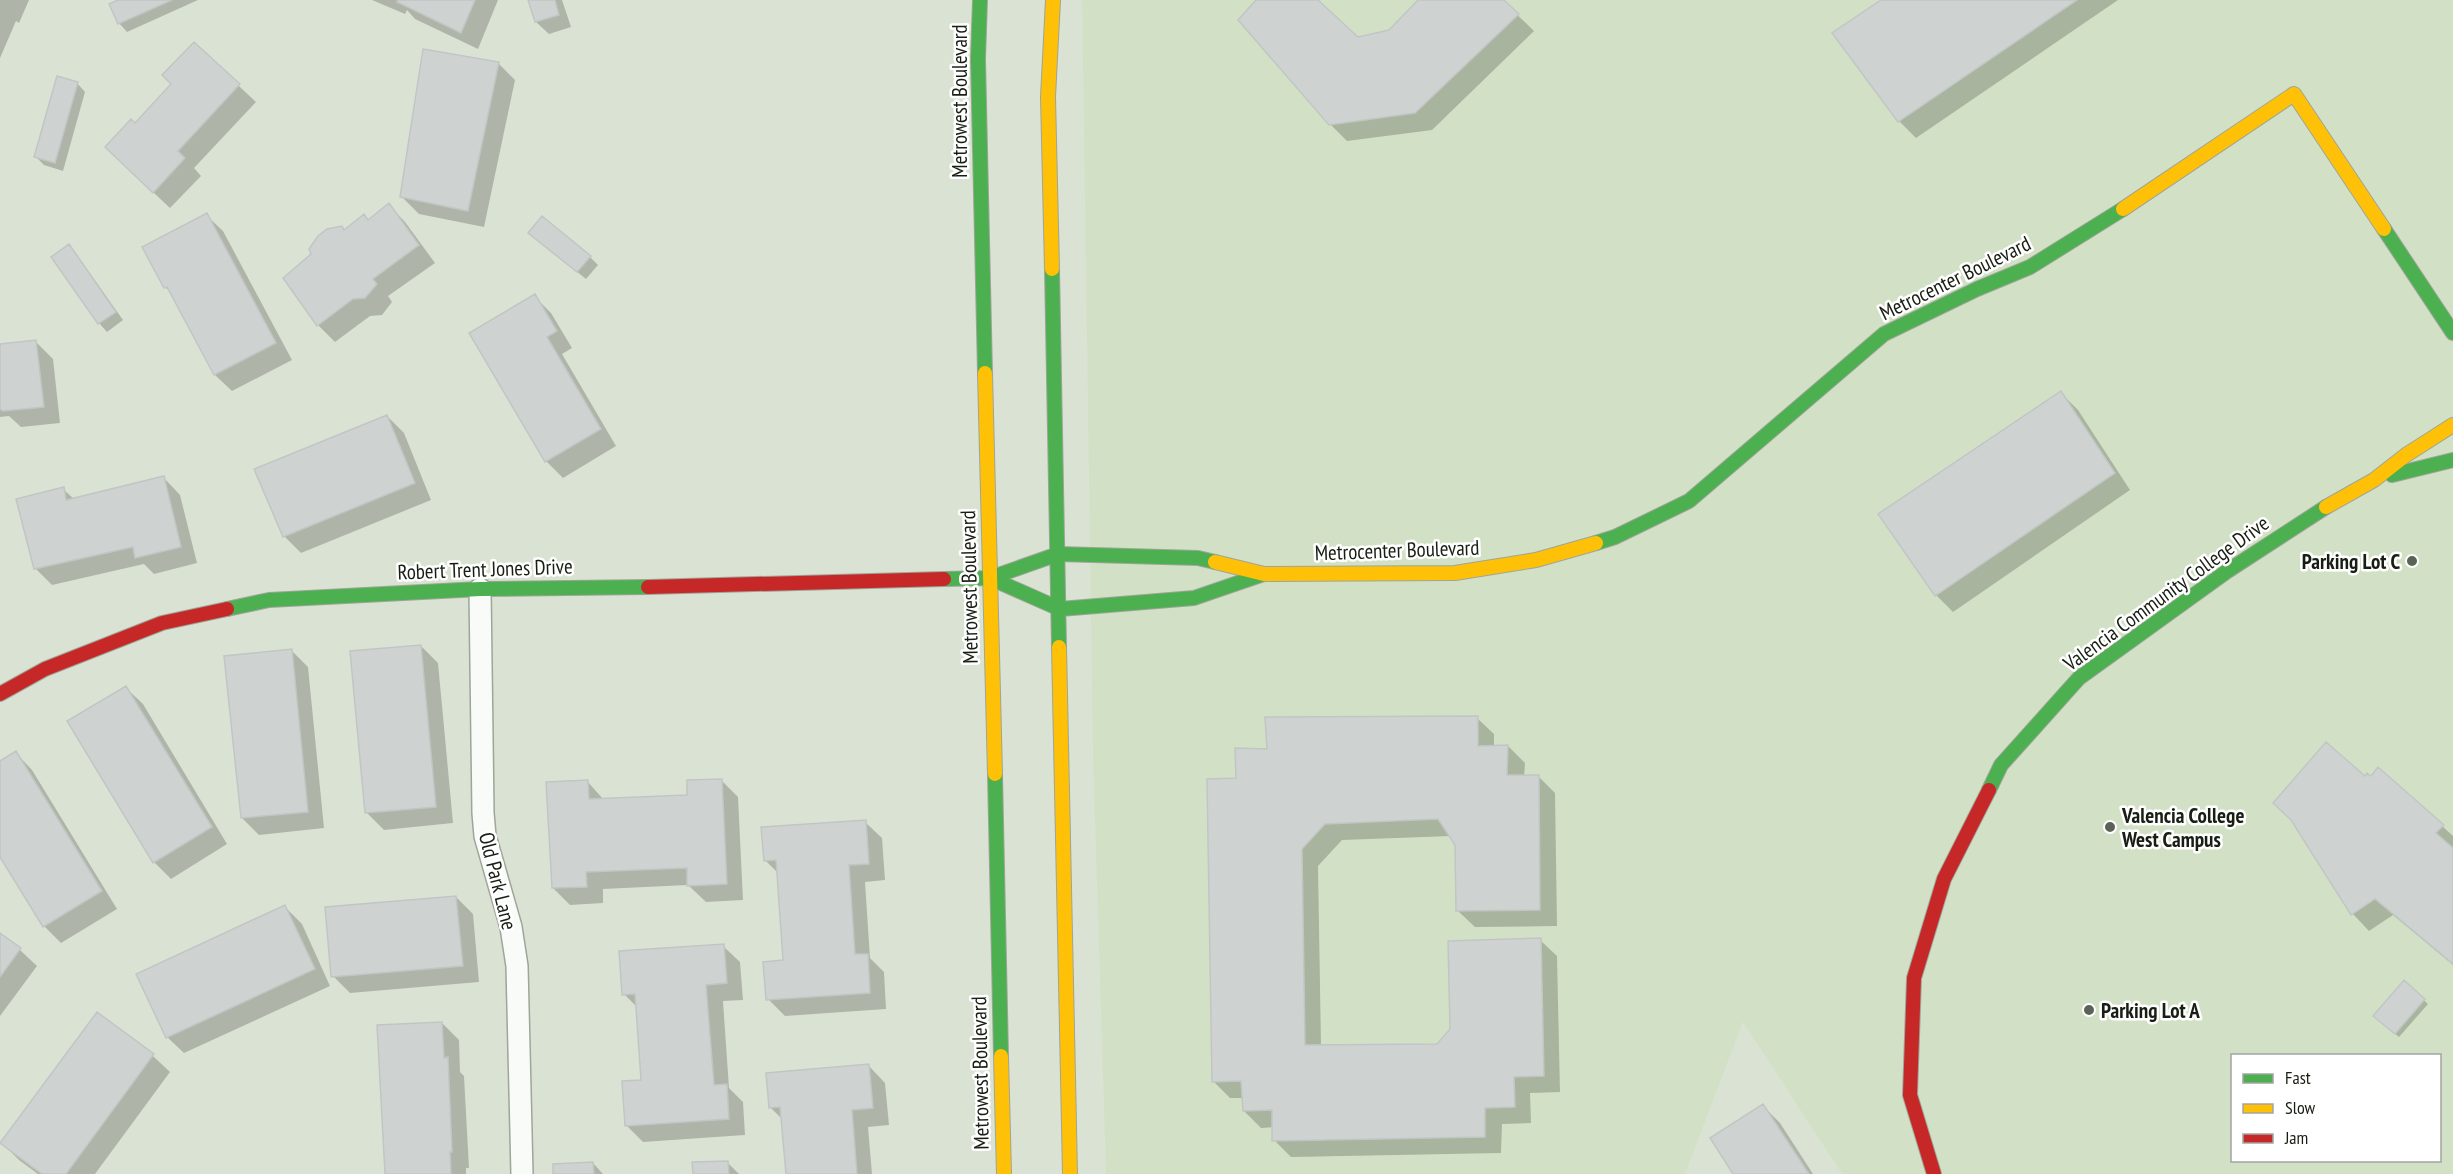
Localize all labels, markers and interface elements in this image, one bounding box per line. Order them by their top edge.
street label: Metrowest Boulevard [946,24,973,178]
street label: Metrocenter Boulevard [1875,230,2035,326]
street label: Valencia Community College Drive [2057,509,2274,677]
street label: Metrowest Boulevard [954,510,984,664]
street label: Metrocenter Boulevard [1314,534,1480,566]
place label: Parking Lot C [2302,548,2400,575]
street label: Robert Trent Jones Drive [397,552,573,586]
marker: Parking Lot C [2405,554,2419,568]
place label: Valencia College West Campus [2121,802,2244,853]
marker: Valencia College West Campus [2103,820,2117,834]
street label: Old Park Lane [473,829,523,933]
street label: Metrowest Boulevard [965,996,995,1150]
place label: Parking Lot A [2101,997,2200,1024]
marker: Parking Lot A [2082,1003,2096,1017]
legend [2231,1054,2441,1162]
text: Fast [2285,1066,2311,1089]
text: Slow [2285,1096,2316,1119]
text: Jam [2284,1126,2308,1149]

